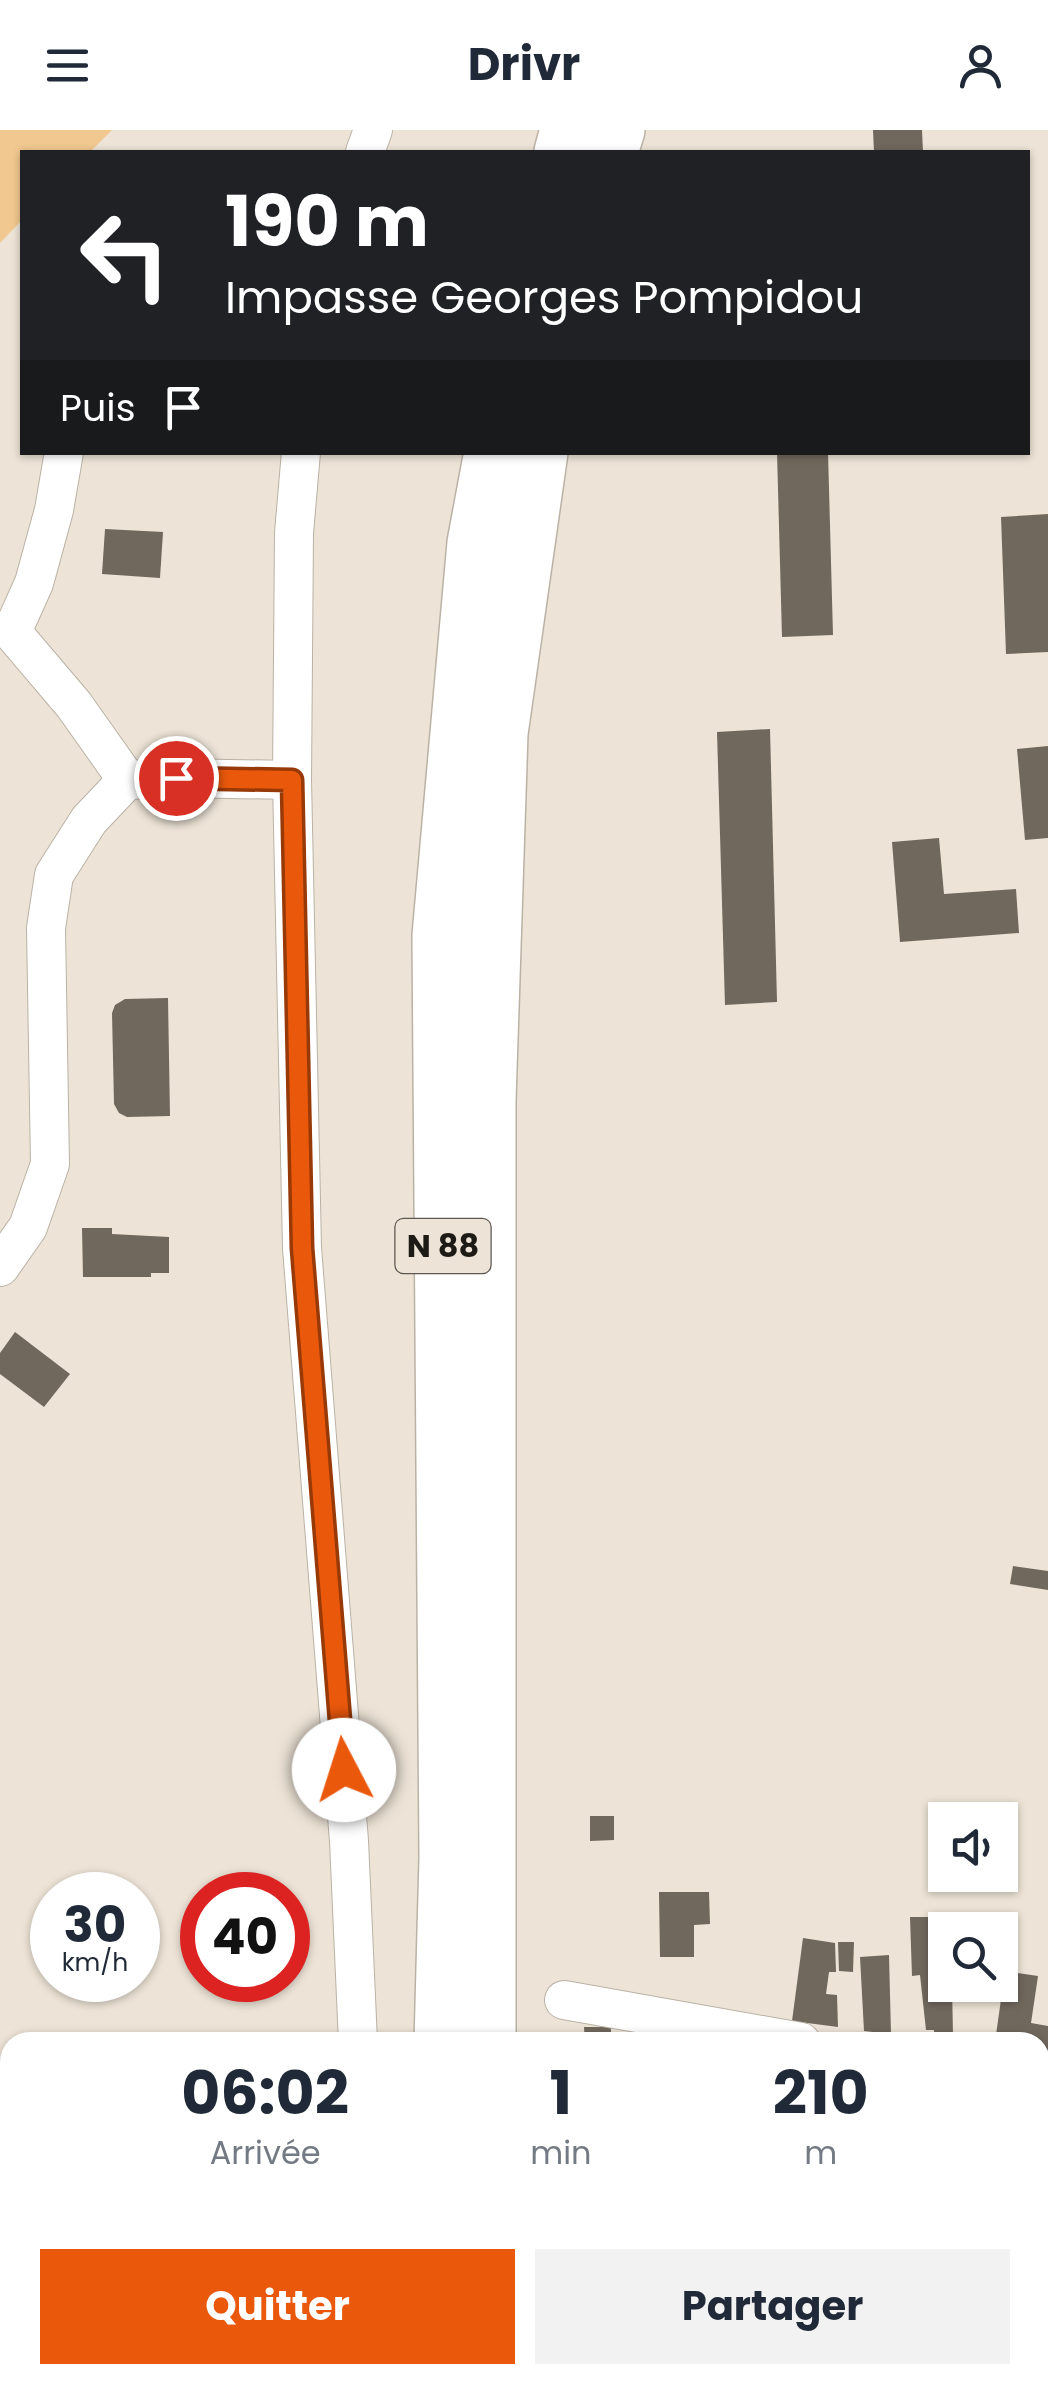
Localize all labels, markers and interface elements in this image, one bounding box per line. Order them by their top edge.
text: Drivr [468,33,580,96]
icon: menu [40,38,95,93]
icon: person [953,38,1008,93]
text: 190 m [225,172,429,271]
icon: left [60,190,190,320]
text: Impasse Georges Pompidou [225,266,863,329]
icon: arrive [156,380,211,435]
text: Puis [60,381,136,434]
pin [134,736,219,821]
icon: arrive [149,751,204,806]
road number: N 88 [396,1219,490,1273]
position arrow [292,1718,396,1822]
map controls [928,1802,1018,2002]
button: sound [928,1802,1018,1892]
speed limit sign: 40 [180,1872,310,2002]
text: 30 [64,1889,126,1960]
button: search [928,1912,1018,2002]
text: km/h [62,1945,128,1980]
text: 06:02 [181,2051,349,2135]
text: 1 [550,2051,572,2135]
text: 210 [773,2051,869,2135]
text: Arrivée [210,2130,321,2175]
text: min [530,2130,592,2175]
text: m [804,2130,837,2175]
button: Quitter [40,2249,515,2364]
button: Partager [535,2249,1010,2364]

